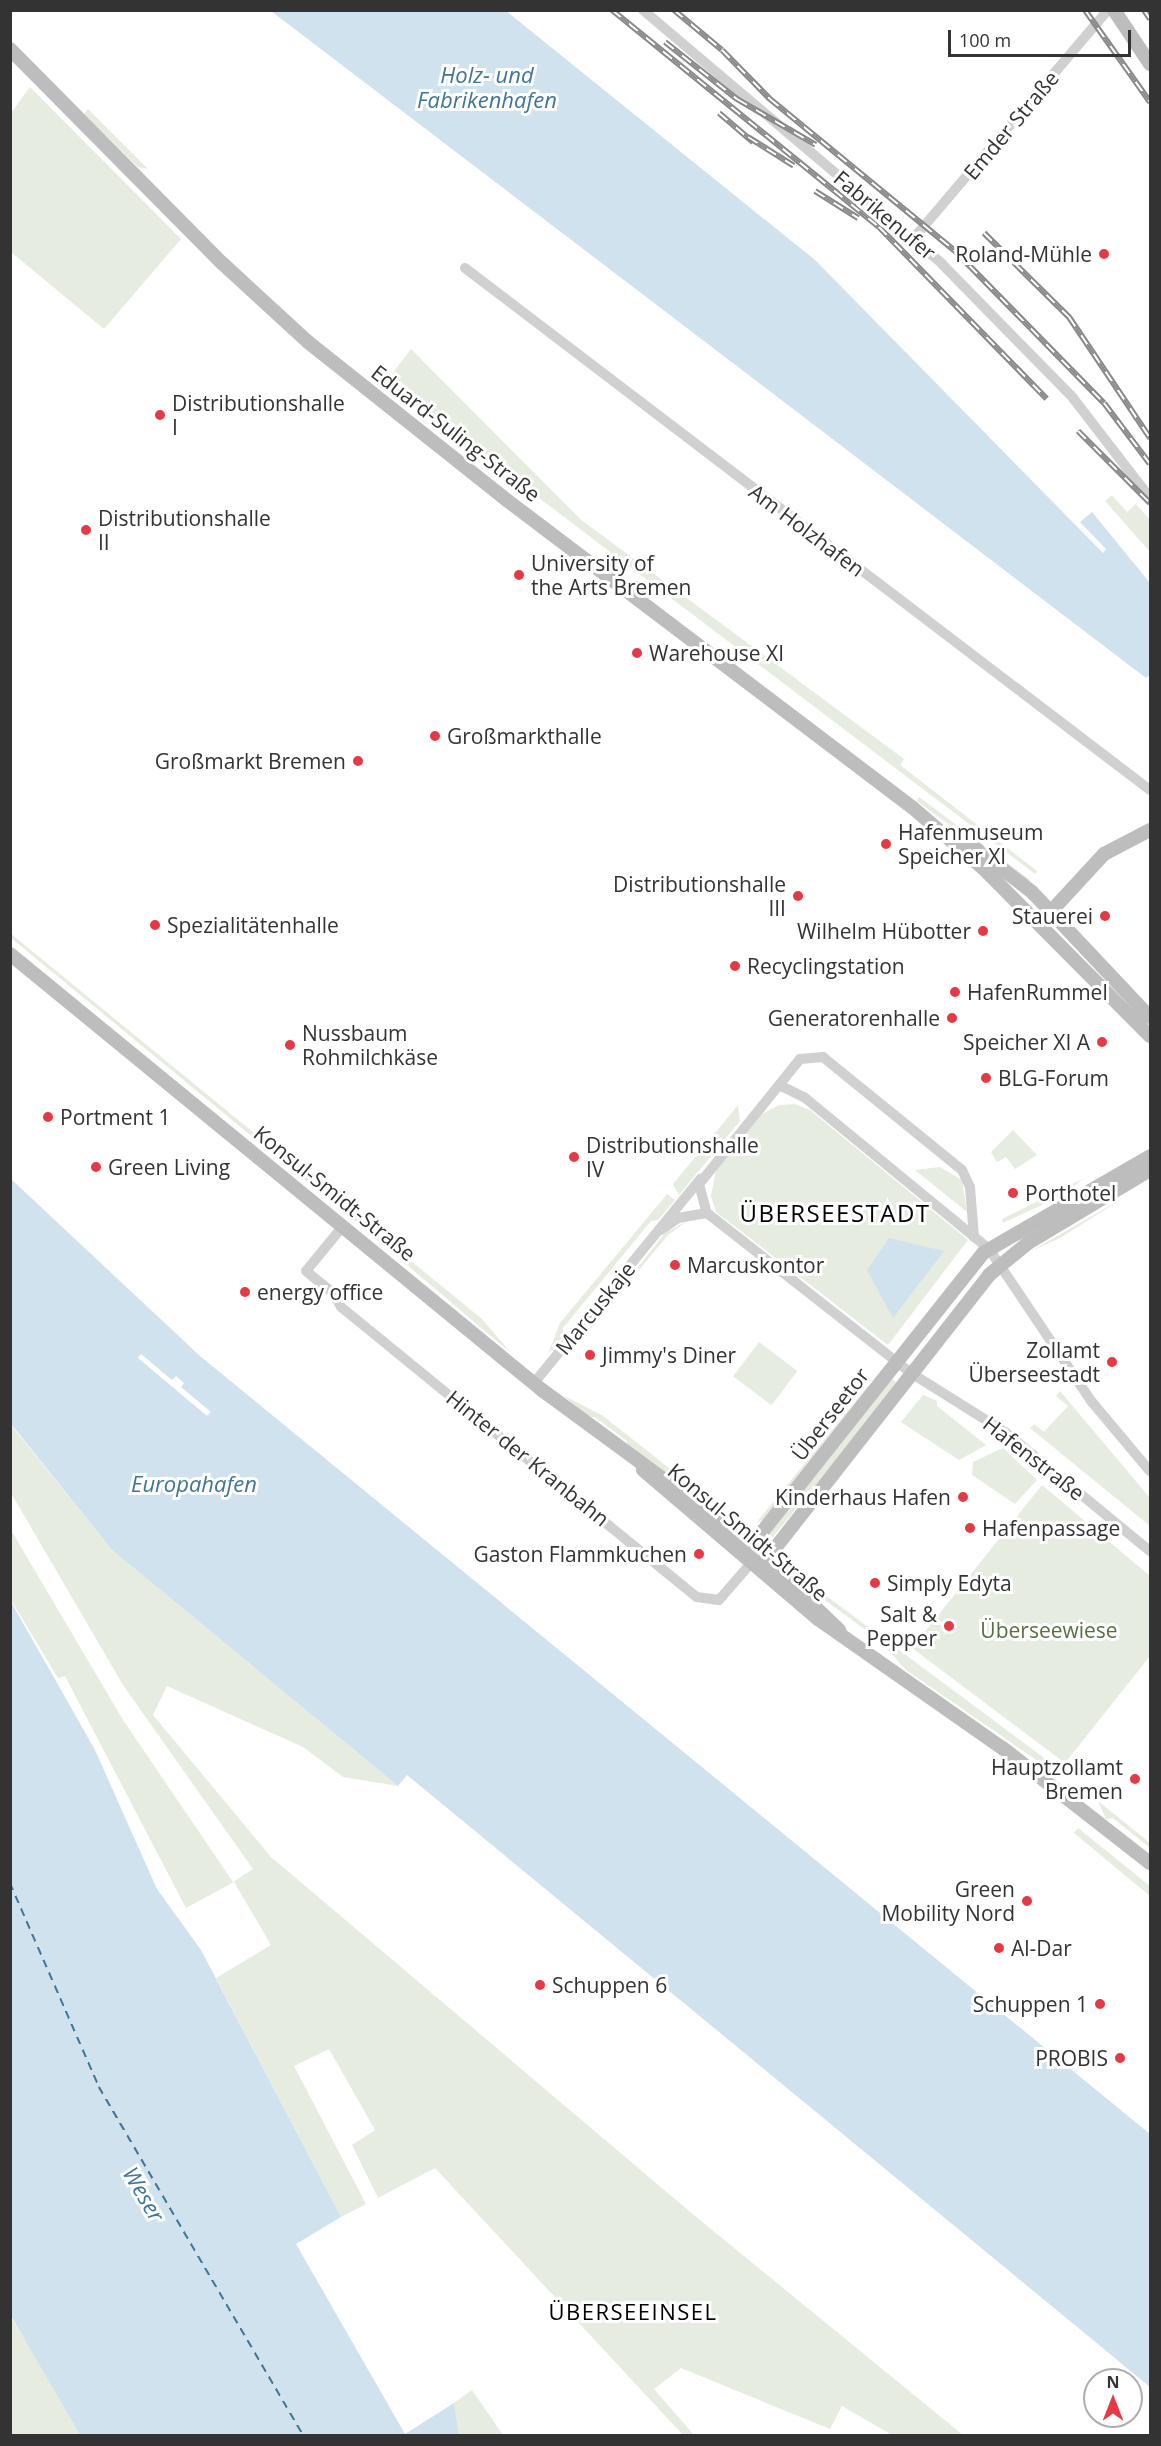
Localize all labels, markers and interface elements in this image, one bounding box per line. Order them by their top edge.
scale bar [951,18,1134,56]
text: 100 m [959,28,1011,52]
water label: Holz- und Fabrikenhafen [417,61,557,112]
street label: Emder Straße [958,66,1064,184]
street label: Fabrikenufer [829,165,941,265]
place label: Roland-Mühle [955,241,1092,267]
marker: Roland-Mühle [1097,247,1111,261]
street label: Eduard-Suling-Straße [367,359,545,507]
place label: Distributionshalle I [172,390,345,440]
marker: Distributionshalle I [153,408,167,422]
street label: Am Holzhafen [744,478,870,582]
place label: Distributionshalle II [98,505,271,555]
marker: Distributionshalle II [79,523,93,537]
place label: University of the Arts Bremen [531,550,691,600]
marker: University of the Arts Bremen [512,568,526,582]
place label: Warehouse XI [649,640,784,666]
marker: Warehouse XI [630,646,644,660]
place label: Großmarkthalle [447,723,602,749]
marker: Großmarkthalle [428,729,442,743]
place label: Großmarkt Bremen [155,748,346,774]
marker: Großmarkt Bremen [351,754,365,768]
place label: Hafenmuseum Speicher XI [898,819,1043,869]
marker: Hafenmuseum Speicher XI [879,837,893,851]
place label: Distributionshalle III [613,871,786,921]
marker: Distributionshalle III [791,889,805,903]
place label: Stauerei [1012,903,1093,929]
marker: Stauerei [1098,909,1112,923]
place label: Spezialitätenhalle [167,912,339,938]
marker: Spezialitätenhalle [148,918,162,932]
place label: Wilhelm Hübotter [797,918,971,944]
marker: Wilhelm Hübotter [976,924,990,938]
place label: Recyclingstation [747,953,905,979]
marker: Recyclingstation [728,959,742,973]
place label: HafenRummel [967,979,1108,1005]
marker: HafenRummel [948,985,962,999]
place label: Generatorenhalle [768,1005,940,1031]
marker: Generatorenhalle [945,1011,959,1025]
place label: Nussbaum Rohmilchkäse [302,1020,438,1070]
place label: Speicher XI A [963,1029,1090,1055]
marker: Speicher XI A [1095,1035,1109,1049]
marker: Nussbaum Rohmilchkäse [283,1038,297,1052]
place label: BLG-Forum [998,1065,1109,1091]
marker: BLG-Forum [979,1071,993,1085]
place label: Portment 1 [60,1104,170,1130]
marker: Portment 1 [41,1110,55,1124]
street label: Konsul-Smidt-Straße [249,1120,421,1266]
place label: Distributionshalle IV [586,1132,759,1182]
marker: Distributionshalle IV [567,1150,581,1164]
place label: Green Living [108,1154,230,1180]
marker: Green Living [89,1160,103,1174]
place label: Porthotel [1025,1180,1116,1206]
marker: Porthotel [1006,1186,1020,1200]
district label: ÜBERSEESTADT [739,1199,931,1227]
place label: Marcuskontor [687,1252,824,1278]
street label: Marcuskaje [550,1257,640,1359]
marker: Marcuskontor [668,1258,682,1272]
place label: energy office [257,1279,383,1305]
marker: energy office [238,1285,252,1299]
place label: Zollamt Überseestadt [968,1337,1100,1387]
place label: Jimmy's Diner [602,1342,736,1368]
marker: Jimmy's Diner [583,1348,597,1362]
marker: Zollamt Überseestadt [1105,1355,1119,1369]
street label: Überseetor [786,1363,874,1465]
street label: Hinter der Kranbahn [442,1385,614,1531]
street label: Hafenstraße [978,1411,1090,1505]
street label: Konsul-Smidt-Straße [663,1458,833,1606]
water label: Europahafen [131,1471,257,1497]
place label: Kinderhaus Hafen [775,1484,951,1510]
marker: Kinderhaus Hafen [956,1490,970,1504]
place label: Hafenpassage [982,1515,1120,1541]
marker: Hafenpassage [963,1521,977,1535]
place label: Gaston Flammkuchen [473,1541,687,1567]
marker: Gaston Flammkuchen [692,1547,706,1561]
place label: Simply Edyta [887,1570,1012,1596]
marker: Simply Edyta [868,1576,882,1590]
place label: Salt & Pepper [867,1601,937,1651]
park label: Überseewiese [980,1617,1118,1643]
marker: Salt & Pepper [942,1619,956,1633]
place label: Hauptzollamt Bremen [991,1754,1123,1804]
marker: Hauptzollamt Bremen [1128,1772,1142,1786]
place label: Green Mobility Nord [881,1876,1015,1926]
marker: Green Mobility Nord [1020,1894,1034,1908]
place label: Al-Dar [1011,1935,1072,1961]
marker: Al-Dar [992,1941,1006,1955]
place label: Schuppen 6 [552,1972,667,1998]
marker: Schuppen 6 [533,1978,547,1992]
place label: Schuppen 1 [973,1991,1088,2017]
marker: Schuppen 1 [1093,1997,1107,2011]
place label: PROBIS [1035,2045,1108,2071]
marker: PROBIS [1113,2051,1127,2065]
water label: Weser [118,2162,170,2226]
district label: ÜBERSEEINSEL [548,2299,718,2325]
north arrow [1083,2368,1143,2428]
text: N [1106,2371,1120,2393]

